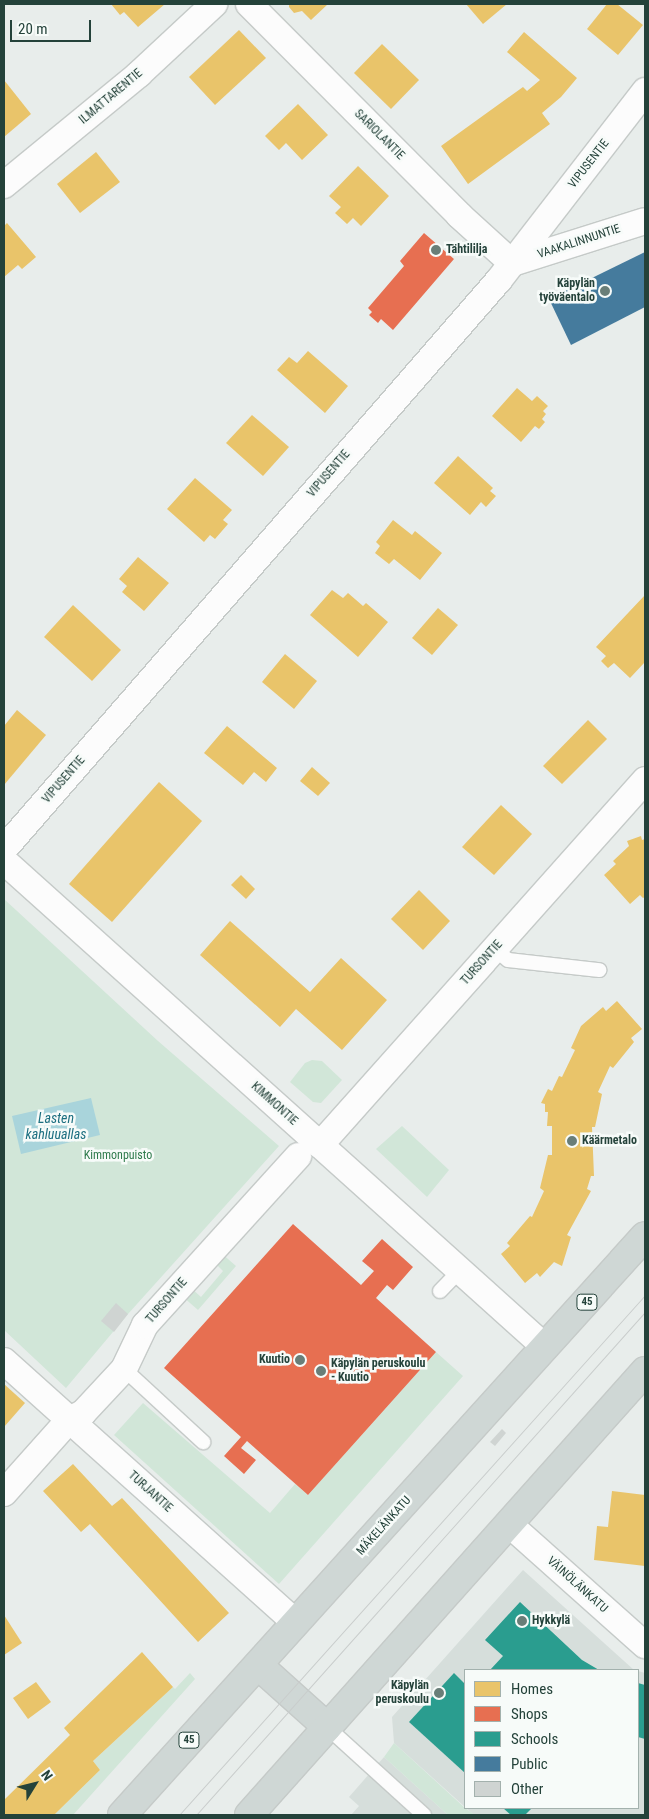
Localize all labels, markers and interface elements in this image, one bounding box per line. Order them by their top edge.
scale bar [12,10,94,42]
text: 20 m [18,20,48,38]
street label: ILMATTARENTIE [77,66,145,128]
street label: SARIOLANTIE [351,107,407,163]
street label: VIPUSENTIE [566,137,612,191]
street label: VAAKALINNUNTIE [536,222,622,262]
place label: Tähtililja [446,243,487,257]
marker: Tähtililja [430,244,442,256]
place label: Käpylän työväentalo [539,277,595,305]
marker: Käpylän työväentalo [599,285,611,297]
street label: VIPUSENTIE [305,447,353,501]
street label: VIPUSENTIE [40,753,88,807]
street label: TURSONTIE [458,938,506,988]
street label: KIMMONTIE [248,1079,300,1129]
water label: Lasten kahluuallas [26,1110,86,1142]
place label: Käärmetalo [582,1134,637,1148]
marker: Käärmetalo [566,1135,578,1147]
park label: Kimmonpuisto [84,1149,152,1163]
street label: TURSONTIE [143,1275,191,1327]
road number: 45 [576,1294,598,1310]
place label: Kuutio [259,1353,290,1367]
marker: Kuutio [294,1354,306,1366]
place label: Käpylän peruskoulu - Kuutio [331,1357,425,1385]
marker: Käpylän peruskoulu - Kuutio [315,1365,327,1377]
street label: TURJANTIE [125,1468,175,1516]
street label: MÄKELÄNKATU [354,1494,414,1558]
street label: VÄINÖLÄNKATU [544,1554,610,1616]
place label: Hykkylä [532,1614,570,1628]
marker: Hykkylä [516,1615,528,1627]
legend [464,1669,639,1809]
place label: Käpylän peruskoulu [375,1679,429,1707]
text: Homes [511,1680,553,1698]
marker: Käpylän peruskoulu [433,1687,445,1699]
text: Shops [511,1705,548,1723]
text: Schools [511,1730,558,1748]
road number: 45 [178,1732,200,1748]
text: Public [511,1755,548,1773]
north arrow [10,1759,60,1809]
text: N [38,1767,56,1783]
text: Other [511,1780,543,1798]

